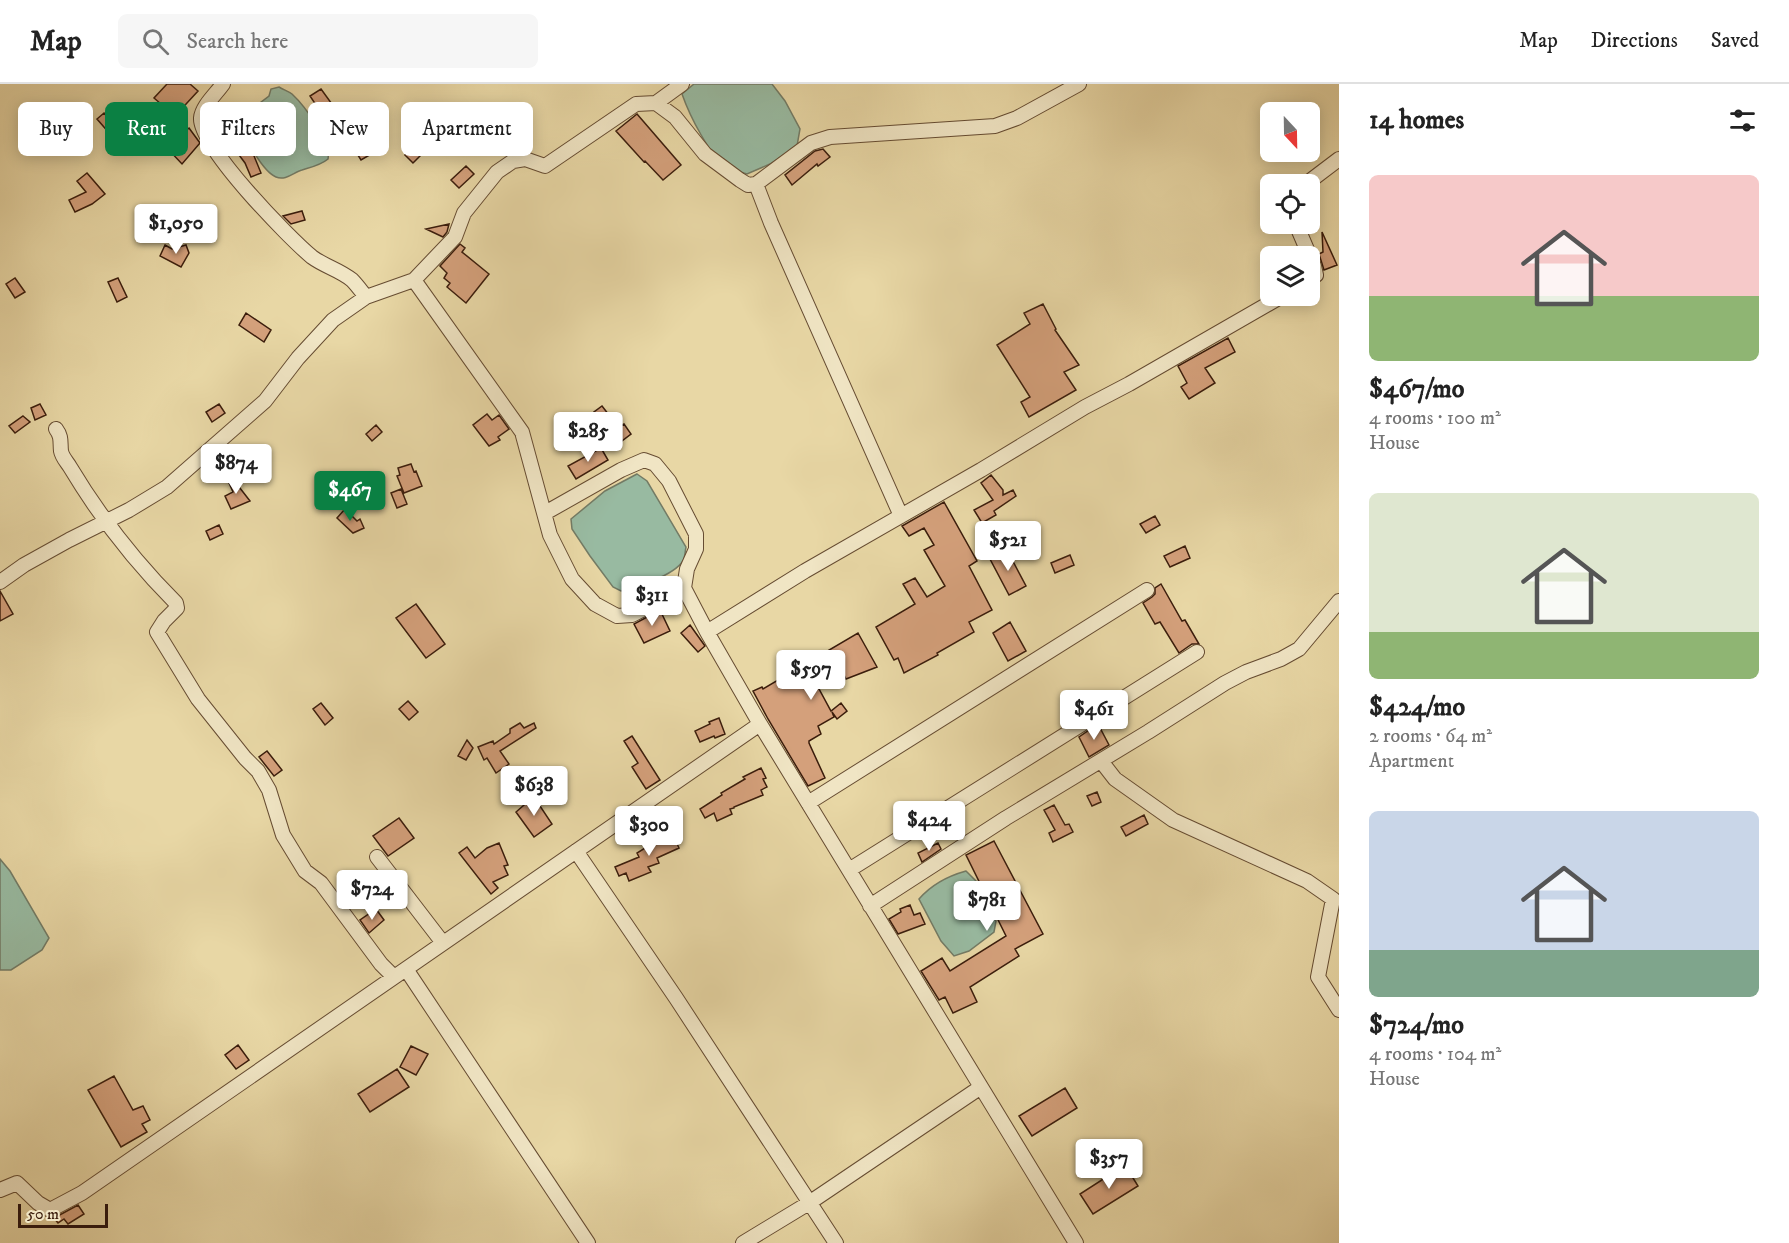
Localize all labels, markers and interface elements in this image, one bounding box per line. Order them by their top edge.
search box [118,14,538,68]
text: Map [30,24,82,59]
icon: search [139,25,172,58]
text: Search here [187,28,288,55]
text: Map [1519,28,1558,54]
text: Directions [1591,28,1678,54]
text: Saved [1711,28,1759,54]
chip: Buy [18,102,93,156]
chip: Rent [105,102,188,156]
chip: Filters [200,102,296,156]
chip: New [308,102,389,156]
chip: Apartment [401,102,533,156]
north arrow [1260,102,1320,162]
map controls [1260,102,1320,306]
text: 14 homes [1369,104,1464,137]
icon: filters [1726,104,1759,137]
button: locate [1260,174,1320,234]
pin: $1,050 [127,204,225,255]
text: $1,050 [148,211,204,236]
icon: home [1510,214,1618,322]
button: layers [1260,246,1320,306]
text: $467/mo [1369,373,1464,406]
text: 4 rooms · 100 m² [1369,406,1501,431]
pin: $285 [552,412,624,463]
text: $285 [568,419,608,444]
text: House [1369,431,1420,456]
pin: $874 [200,444,272,495]
text: $874 [215,451,257,476]
pin: $467 [314,471,386,522]
text: $467 [328,478,372,503]
pin: $521 [972,521,1044,572]
text: $521 [989,528,1027,553]
icon: home [1510,532,1618,640]
pin: $311 [616,576,688,627]
text: $311 [635,583,669,608]
pin: $597 [775,650,847,701]
text: $597 [790,657,832,682]
pin: $461 [1058,690,1130,741]
text: $424/mo [1369,691,1465,724]
text: $461 [1074,697,1114,722]
text: 2 rooms · 64 m² [1369,724,1492,749]
text: Apartment [1369,749,1454,774]
pin: $638 [498,766,570,817]
text: $638 [515,773,553,798]
pin: $424 [893,801,965,852]
pin: $300 [613,806,685,857]
text: $424 [907,808,951,833]
text: $300 [629,813,669,838]
icon: home [1510,850,1618,958]
pin: $724 [336,870,408,921]
text: $724 [351,877,393,902]
pin: $781 [951,881,1023,932]
text: $781 [968,888,1006,913]
text: $724/mo [1369,1009,1464,1042]
text: 4 rooms · 104 m² [1369,1042,1501,1067]
text: House [1369,1067,1420,1092]
pin: $357 [1073,1139,1145,1190]
text: $357 [1090,1146,1128,1171]
scale bar [18,1201,108,1228]
text: 50 m [27,1204,59,1224]

